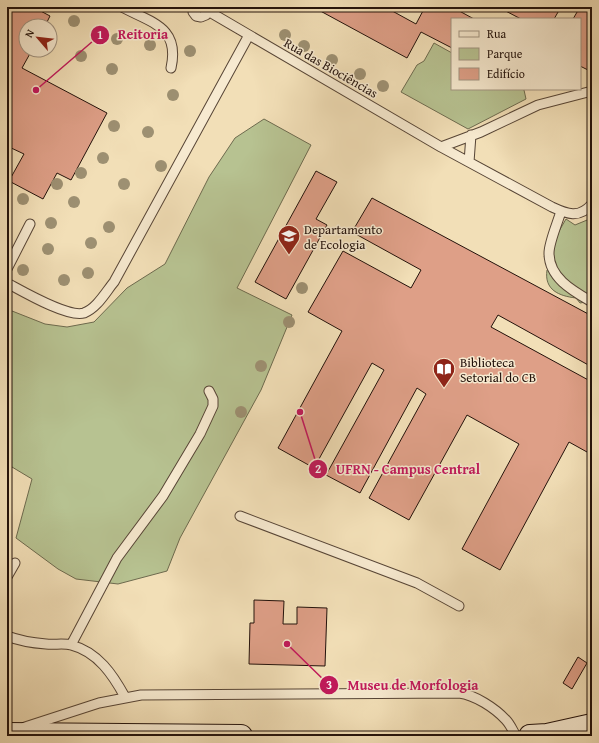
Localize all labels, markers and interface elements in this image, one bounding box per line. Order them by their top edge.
north arrow [18,18,58,58]
legend [451,18,581,90]
callout: Reitoria [90,22,176,48]
text: Reitoria [118,24,169,44]
text: Rua [487,25,506,42]
text: N [20,26,38,40]
text: 1 [97,26,103,43]
street label: Rua das Biociências [280,33,382,103]
text: Parque [487,45,523,62]
text: Edifício [487,65,525,82]
place label: Departamento de Ecologia [304,220,383,254]
school or university icon: Departamento de Ecologia [276,223,302,256]
place label: Biblioteca Setorial do CB [460,353,536,387]
library icon: Biblioteca Setorial do CB [431,356,457,389]
callout: UFRN - Campus Central [308,456,488,482]
text: UFRN - Campus Central [336,459,481,479]
text: 2 [315,460,321,477]
callout: Museu de Morfologia [319,672,486,698]
text: Museu de Morfologia [347,675,479,695]
text: 3 [326,676,332,693]

